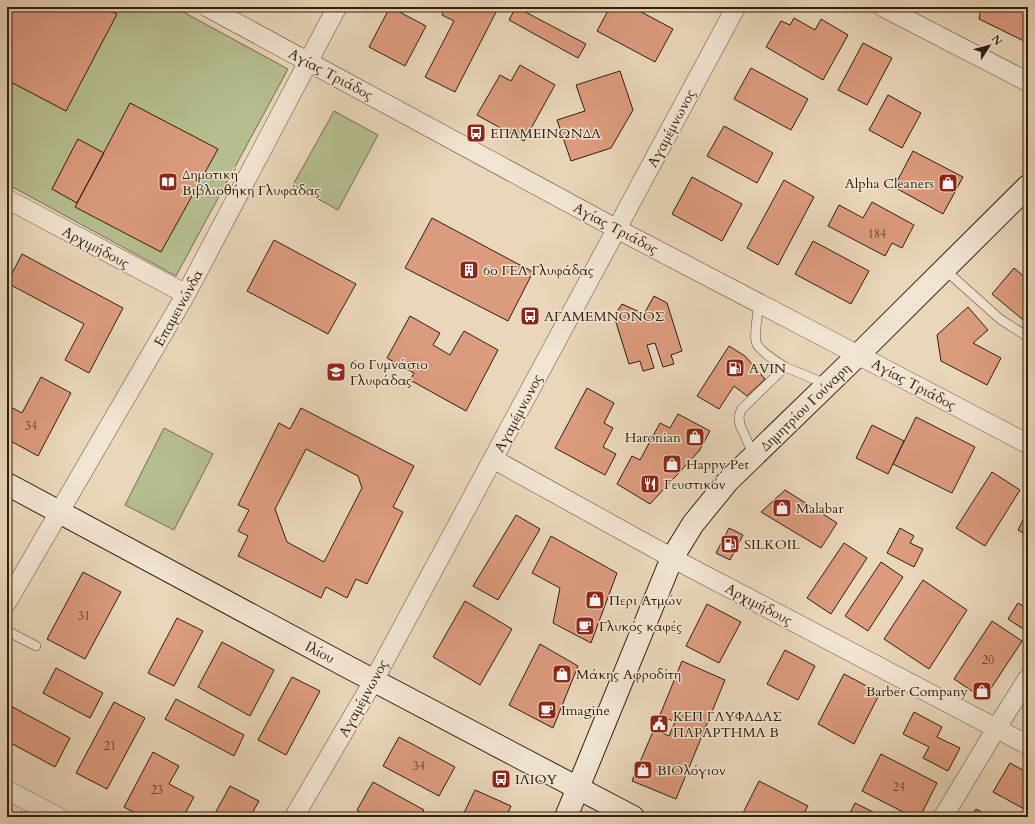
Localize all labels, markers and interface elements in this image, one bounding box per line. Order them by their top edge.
north arrow [969,26,1009,66]
text: N [988,32,1006,49]
street label: Αγίας Τριάδος [285,44,376,105]
street label: Αγαμέμνωνος [643,86,700,171]
bus stop icon: ΕΠΑΜΕΙΝΩΝΔΑ [465,122,487,144]
place label: ΕΠΑΜΕΙΝΩΝΔΑ [490,124,601,143]
place label: Δημοτική Βιβλιοθήκη Γλυφάδας [182,165,320,200]
library icon: Δημοτική Βιβλιοθήκη Γλυφάδας [157,171,179,193]
shop icon: Alpha Cleaners [937,172,959,194]
place label: Alpha Cleaners [845,174,934,193]
street label: Αγίας Τριάδος [570,198,661,259]
street label: Αρχιμήδους [59,222,133,273]
house number: 184 [868,226,886,242]
building icon: 6ο ΓΕΛ Γλυφάδας [458,259,480,281]
place label: 6ο ΓΕΛ Γλυφάδας [483,261,594,280]
street label: Επαμεινώνδα [150,266,208,350]
bus stop icon: ΑΓΑΜΕΜΝΟΝΟΣ [519,305,541,327]
place label: ΑΓΑΜΕΜΝΟΝΟΣ [544,307,664,326]
street label: Αγίας Τριάδος [868,354,959,415]
place label: 6ο Γυμνάσιο Γλυφάδας [350,355,428,390]
fuel station icon: AVIN [724,357,746,379]
place label: AVIN [749,359,786,378]
street label: Δημητρίου Γούναρη [756,359,855,456]
school or university icon: 6ο Γυμνάσιο Γλυφάδας [325,361,347,383]
street label: Αγαμέμνωνος [490,371,547,456]
house number: 34 [25,418,37,434]
shop icon: Haronian [684,426,706,448]
place label: Haronian [625,428,681,447]
shop icon: Happy Pet [661,453,683,475]
place label: Happy Pet [686,455,749,474]
restaurant icon: Γευστικόν [639,473,661,495]
place label: Γευστικόν [664,475,726,494]
shop icon: Malabar [771,497,793,519]
place label: Malabar [796,499,844,518]
fuel station icon: SILKOIL [719,533,741,555]
place label: SILKOIL [744,535,801,554]
street label: Αρχιμήδους [722,579,796,630]
shop icon: Περι Ατμών [584,589,606,611]
place label: Περι Ατμών [609,591,682,610]
house number: 31 [78,608,90,624]
cafe icon: Γλυκός καφές [574,615,596,637]
place label: Γλυκός καφές [599,617,682,636]
street label: Ιλίου [302,637,338,668]
house number: 20 [982,652,994,668]
street label: Αγαμέμνωνος [334,656,393,740]
shop icon: Μάκης Αφροδίτη [551,663,573,685]
place label: Μάκης Αφροδίτη [576,665,681,684]
shop icon: Barber Company [971,680,993,702]
place label: Barber Company [866,682,969,701]
cafe icon: Imagine [536,699,558,721]
place label: Imagine [561,701,610,720]
place label: ΚΕΠ ΓΛΥΦΑΔΑΣ ΠΑΡΑΡΤΗΜΑ Β [673,707,782,742]
public building icon: ΚΕΠ ΓΛΥΦΑΔΑΣ ΠΑΡΑΡΤΗΜΑ Β [648,713,670,735]
house number: 21 [104,738,116,754]
house number: 34 [413,758,425,774]
shop icon: ΒΙΟλόγιον [632,759,654,781]
place label: ΒΙΟλόγιον [657,761,726,780]
bus stop icon: ΙΛΙΟΥ [490,768,512,790]
place label: ΙΛΙΟΥ [515,770,558,789]
house number: 24 [893,779,905,795]
house number: 23 [151,782,163,798]

